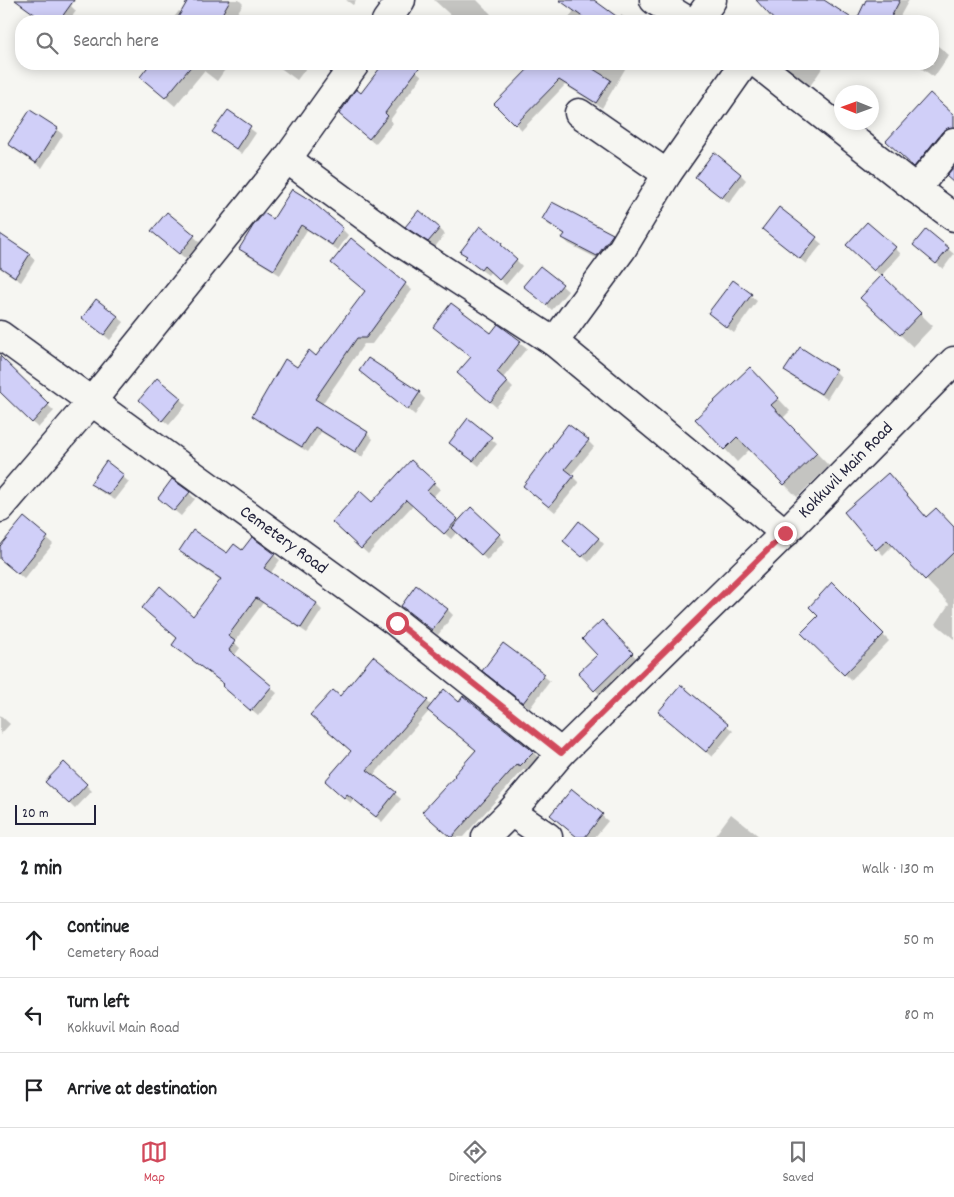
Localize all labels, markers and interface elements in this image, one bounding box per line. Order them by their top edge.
search box [15,15,939,70]
icon: search [33,29,61,57]
text: Search here [73,29,159,56]
north arrow [834,85,879,130]
street label: Kokkuvil Main Road [793,417,899,525]
street label: Cemetery Road [234,500,333,581]
route end [774,522,797,545]
route start [386,612,409,635]
scale bar [15,802,96,825]
text: 20 m [22,804,49,824]
text: 2 min [20,855,62,885]
text: Walk · 130 m [862,858,934,881]
text: Continue [67,915,129,942]
icon: ahead [20,926,48,954]
text: 50 m [903,929,934,952]
text: Cemetery Road [67,942,159,965]
text: Turn left [67,990,130,1017]
icon: left [20,1001,48,1029]
text: 80 m [904,1004,934,1027]
text: Kokkuvil Main Road [67,1017,179,1040]
icon: arrive [20,1076,48,1104]
text: Arrive at destination [67,1077,217,1104]
tab: Map [140,1138,168,1188]
tab: Directions [449,1138,502,1188]
tab: Saved [782,1138,814,1188]

